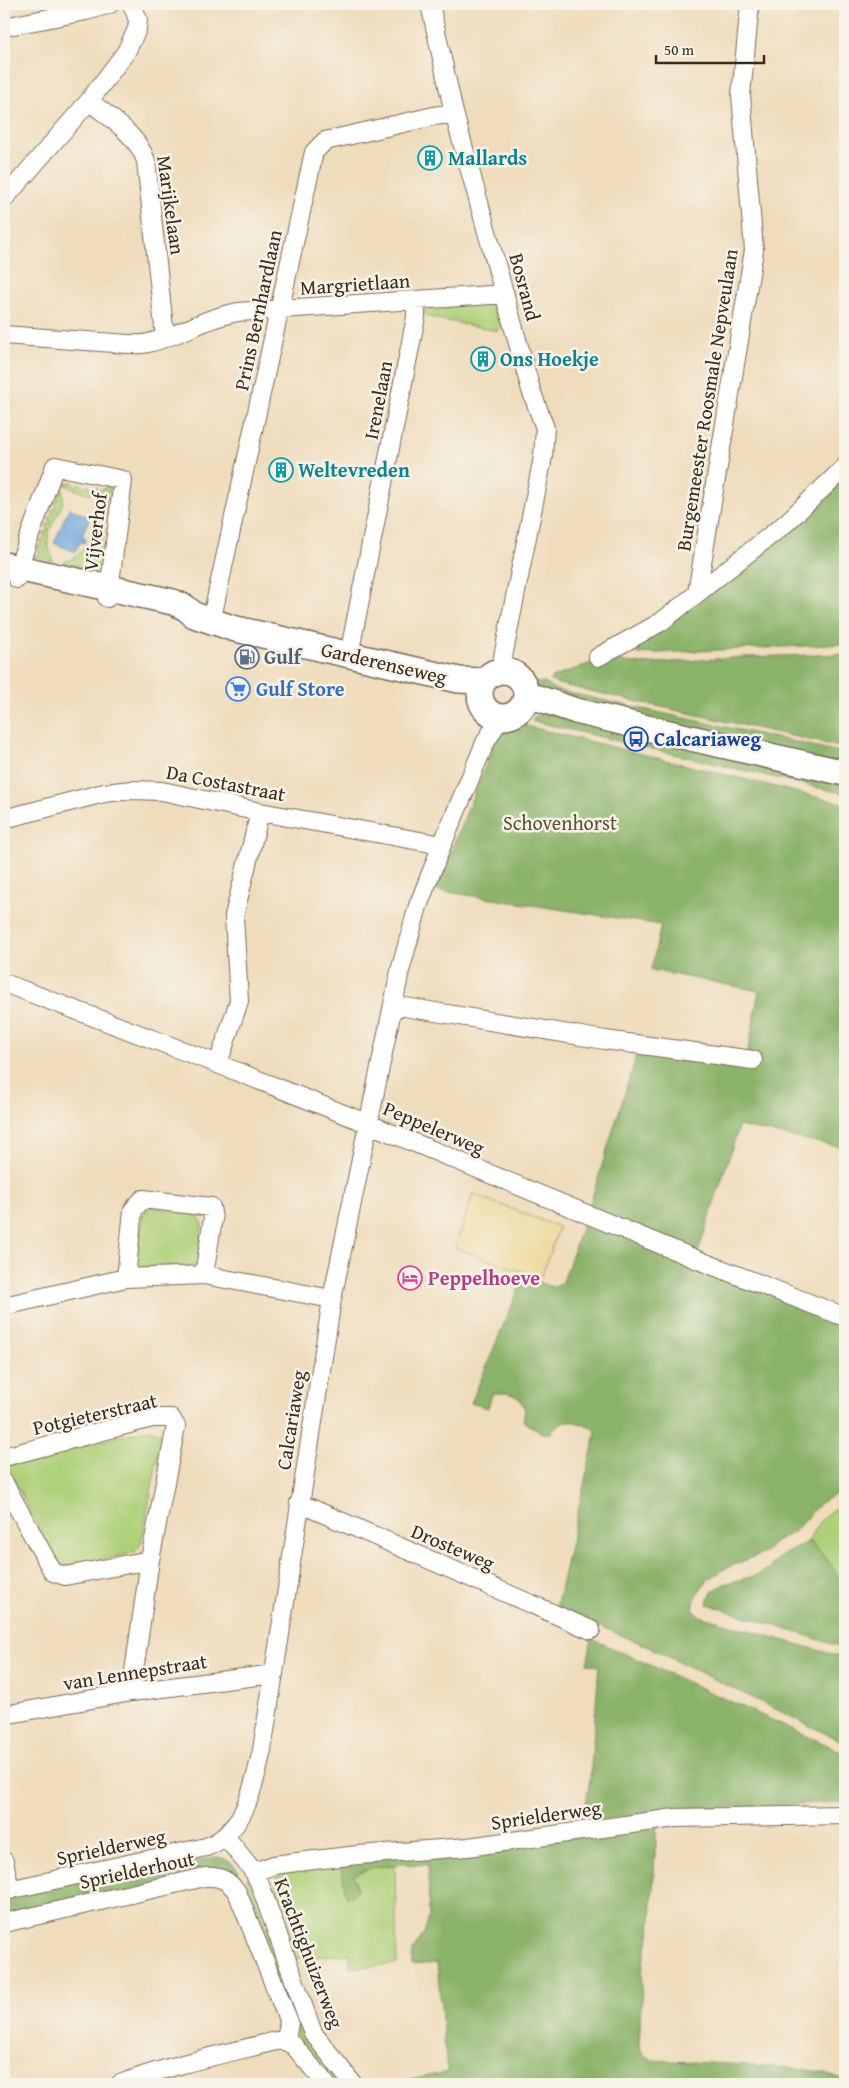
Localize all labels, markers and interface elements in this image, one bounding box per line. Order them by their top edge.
scale bar [656,32,764,64]
text: 50 m [664,39,695,60]
place label: Mallards [448,143,527,172]
building icon: Mallards [417,145,443,171]
street label: Marijkelaan [150,153,193,256]
street label: Prins Bernhardlaan [226,227,289,393]
street label: Burgemeester Roosmale Nepveulaan [668,247,745,553]
street label: Bosrand [503,250,548,324]
street label: Margrietlaan [299,265,411,302]
place label: Ons Hoekje [500,344,599,373]
building icon: Ons Hoekje [470,346,496,372]
street label: Irenelaan [356,358,399,442]
place label: Weltevreden [298,455,410,484]
building icon: Weltevreden [268,457,294,483]
street label: Vijverhof [75,488,114,573]
street label: Garderenseweg [318,634,450,691]
place label: Gulf [264,642,303,671]
fuel station icon: Gulf [234,644,260,670]
place label: Gulf Store [256,674,345,703]
supermarket icon: Gulf Store [225,676,251,702]
place label: Calcariaweg [654,724,761,753]
bus stop icon: Calcariaweg [623,726,649,752]
street label: Da Costastraat [164,757,288,808]
park label: Schovenhorst [503,808,617,837]
street label: Peppelerweg [379,1093,489,1162]
place label: Peppelhoeve [428,1263,540,1292]
hotel icon: Peppelhoeve [397,1265,423,1291]
street label: Calcariaweg [268,1368,313,1472]
street label: Potgieterstraat [30,1385,160,1442]
street label: Drosteweg [407,1516,499,1577]
street label: van Lennepstraat [61,1646,209,1697]
street label: Sprielderweg [489,1792,603,1837]
street label: Sprielderweg [54,1821,168,1872]
street label: Sprielderhout [77,1843,197,1896]
street label: Krachtighuizerweg [267,1873,351,2032]

